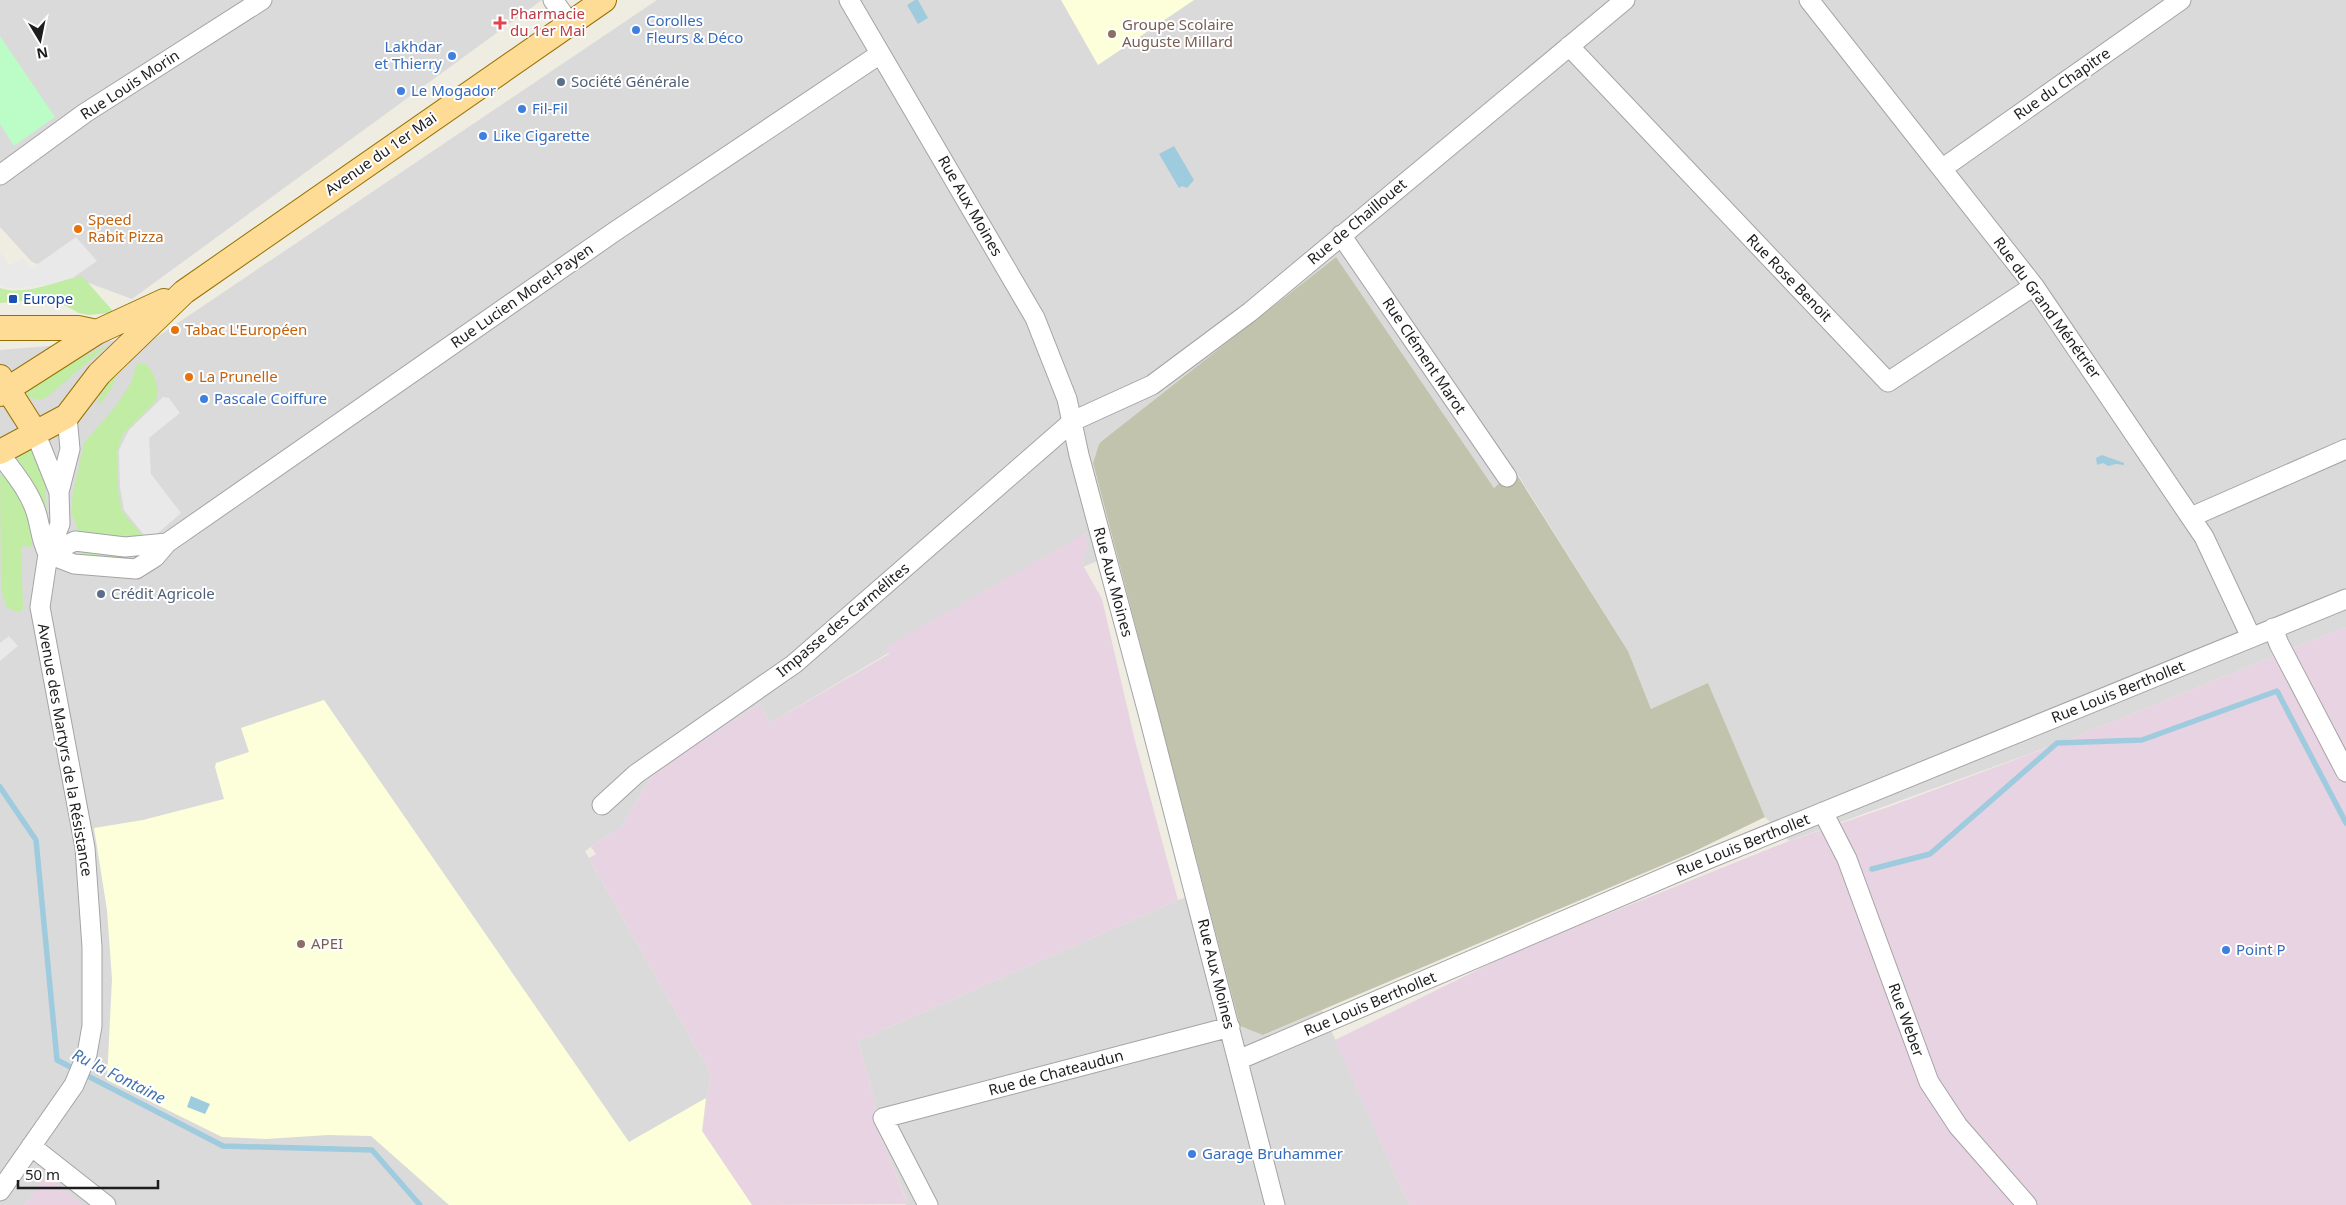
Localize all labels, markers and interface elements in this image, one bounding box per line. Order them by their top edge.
place label: Pharmacie du 1er Mai [510,3,585,40]
place label: Corolles Fleurs & Déco [646,10,743,47]
place label: Groupe Scolaire Auguste Millard [1122,14,1234,51]
north arrow [15,15,65,65]
marker: Pharmacie du 1er Mai [494,17,506,29]
marker: Corolles Fleurs & Déco [630,24,642,36]
marker: Groupe Scolaire Auguste Millard [1106,28,1118,40]
place label: Lakhdar et Thierry [374,36,442,73]
street label: Rue du Chapitre [2009,42,2114,124]
text: N [35,43,50,64]
street label: Rue Louis Morin [76,45,183,124]
marker: Lakhdar et Thierry [446,50,458,62]
place label: Société Générale [571,71,689,91]
marker: Société Générale [555,76,567,88]
place label: Le Mogador [411,80,496,100]
marker: Le Mogador [395,85,407,97]
place label: Fil-Fil [532,98,568,118]
marker: Fil-Fil [516,103,528,115]
street label: Avenue du 1er Mai [321,107,440,199]
place label: Like Cigarette [493,125,590,145]
marker: Like Cigarette [477,130,489,142]
street label: Rue Aux Moines [934,152,1008,259]
street label: Rue de Chaillouet [1303,173,1411,269]
place label: Speed Rabit Pizza [88,209,164,246]
marker: Speed Rabit Pizza [72,223,84,235]
street label: Rue Rose Benoit [1743,229,1837,326]
street label: Rue du Grand Ménétrier [1989,232,2106,382]
street label: Rue Lucien Morel-Payen [446,238,597,352]
place label: Europe [23,288,73,308]
marker: Europe [7,293,19,305]
street label: Rue Clément Marot [1378,293,1472,418]
place label: Tabac L'Européen [185,319,307,339]
marker: Tabac L'Européen [169,324,181,336]
place label: La Prunelle [199,366,278,386]
marker: La Prunelle [183,371,195,383]
place label: Pascale Coiffure [214,388,327,408]
marker: Pascale Coiffure [198,393,210,405]
street label: Rue Aux Moines [1090,525,1138,639]
street label: Impasse des Carmélites [772,558,913,681]
place label: Crédit Agricole [111,583,215,603]
marker: Crédit Agricole [95,588,107,600]
street label: Avenue des Martyrs de la Résistance [34,622,98,878]
street label: Rue Louis Berthollet [2048,655,2188,727]
street label: Rue Louis Berthollet [1673,808,1813,880]
street label: Rue Aux Moines [1194,916,1240,1031]
place label: APEI [311,933,343,953]
marker: APEI [295,938,307,950]
place label: Point P [2236,939,2286,959]
marker: Point P [2220,944,2232,956]
street label: Rue Louis Berthollet [1300,966,1439,1040]
street label: Rue Weber [1884,980,1929,1059]
water label: Ru la Fontaine [69,1043,169,1109]
street label: Rue de Chateaudun [986,1044,1125,1100]
place label: Garage Bruhammer [1202,1143,1343,1163]
marker: Garage Bruhammer [1186,1148,1198,1160]
scale bar [18,1158,158,1190]
text: 50 m [25,1164,60,1184]

